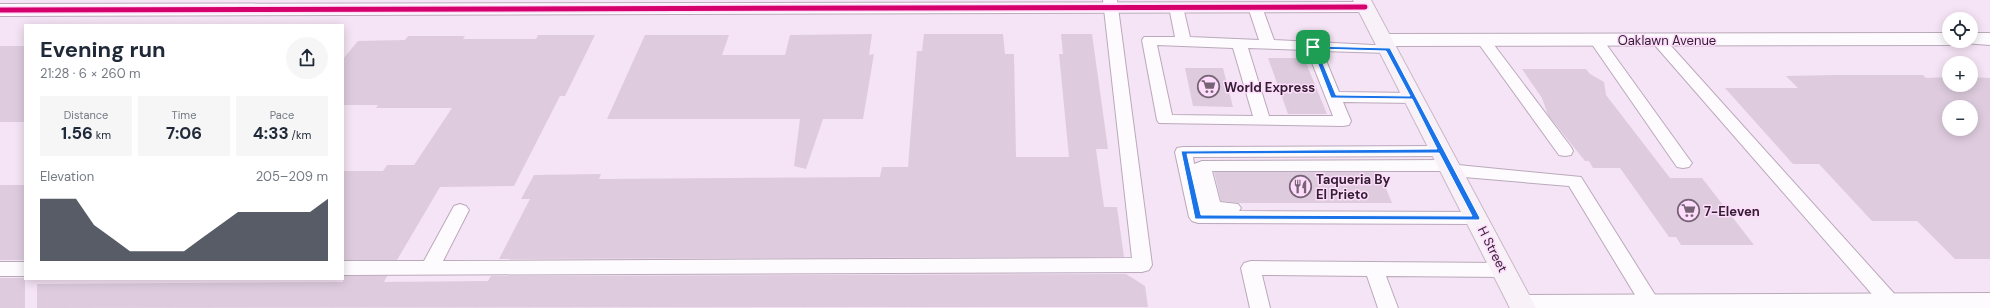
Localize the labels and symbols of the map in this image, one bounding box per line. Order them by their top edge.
pin [1296,30,1330,64]
street label: Oaklawn Avenue [1618,32,1716,49]
supermarket icon: World Express [1195,74,1221,100]
place label: World Express [1224,79,1315,96]
place label: Taqueria By El Prieto [1316,171,1390,203]
restaurant icon: Taqueria By El Prieto [1287,173,1313,199]
supermarket icon: 7-Eleven [1676,198,1702,224]
place label: 7-Eleven [1704,203,1760,220]
street label: H Street [1474,223,1511,275]

